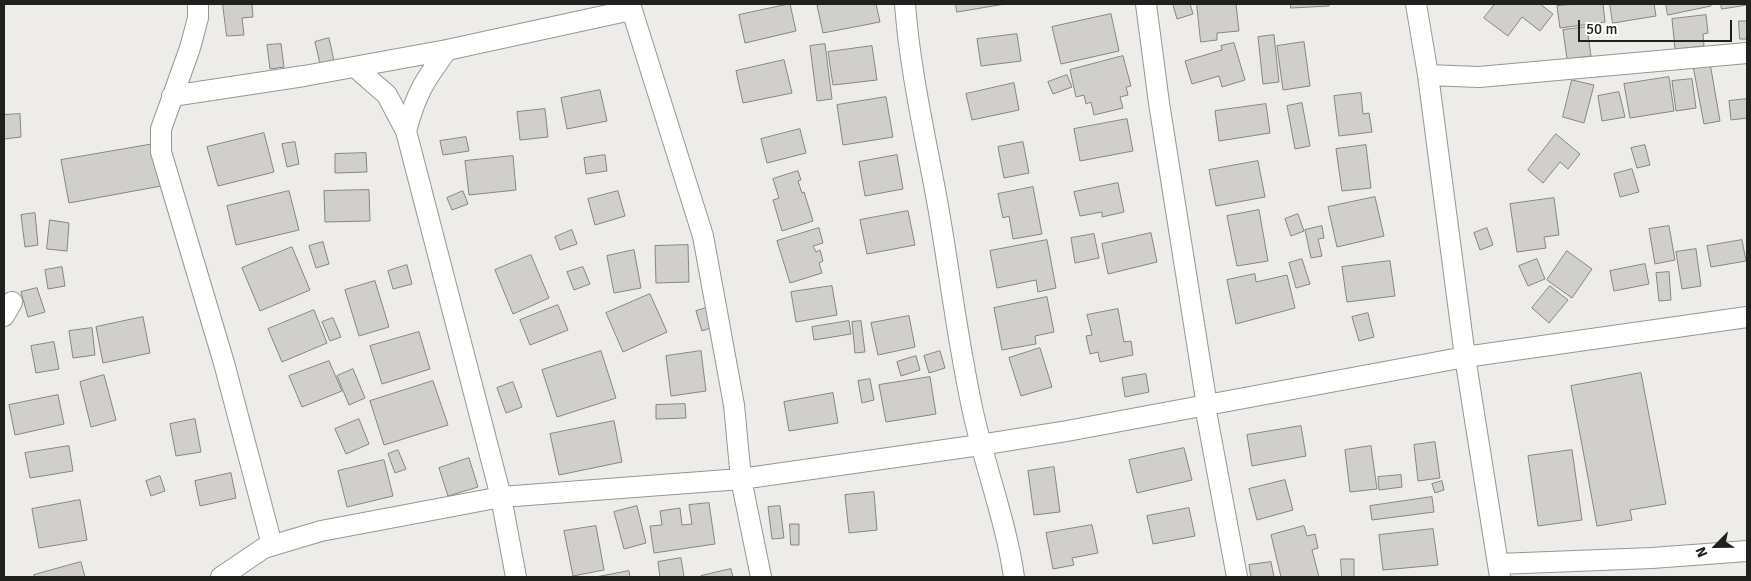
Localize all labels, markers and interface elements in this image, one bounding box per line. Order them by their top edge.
scale bar [1581,10,1735,42]
text: 50 m [1586,20,1617,38]
north arrow [1691,521,1741,571]
text: N [1692,544,1711,560]

